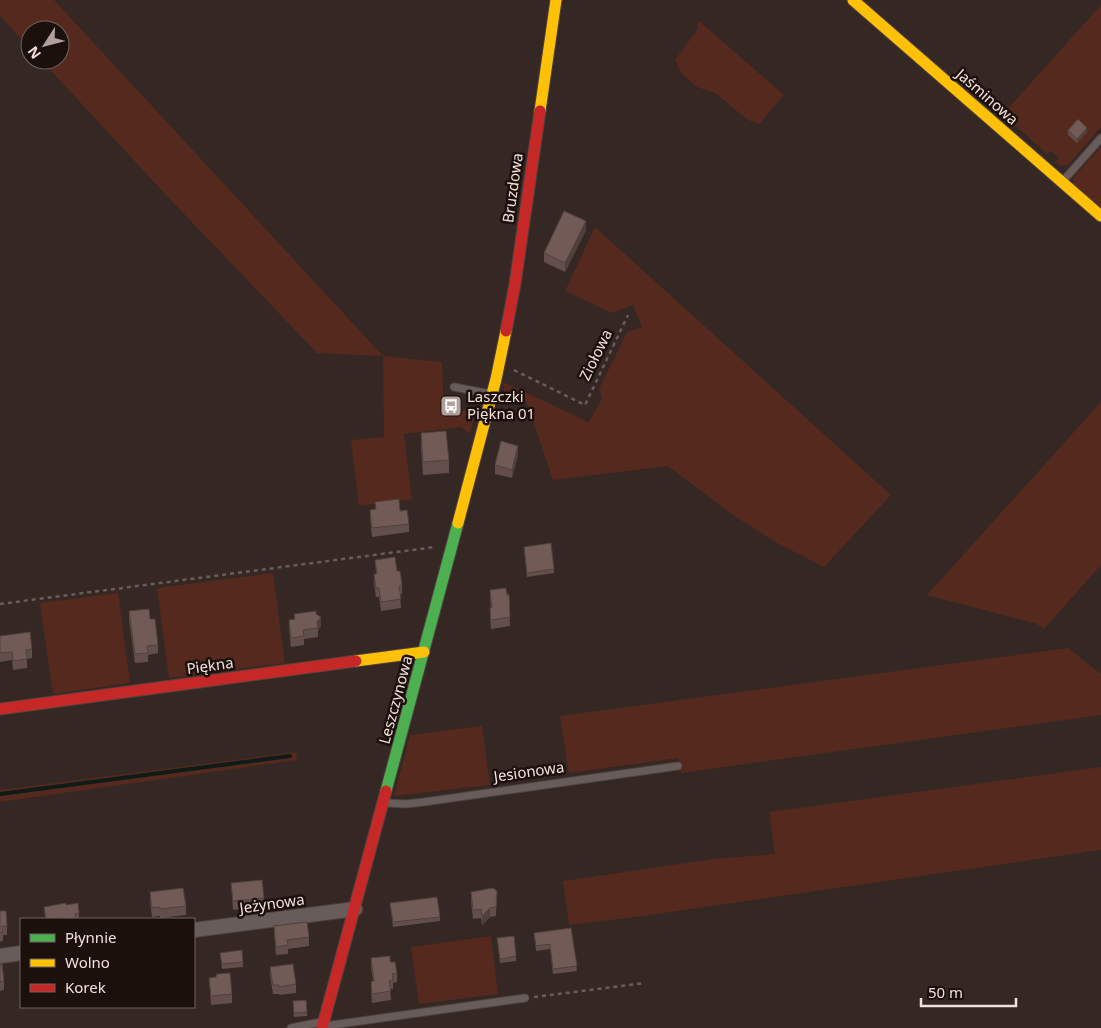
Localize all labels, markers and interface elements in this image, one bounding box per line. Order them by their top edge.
north arrow [20,20,70,70]
text: N [23,43,45,63]
street label: Jaśminowa [951,63,1023,129]
street label: Bruzdowa [497,152,527,224]
street label: Ziołowa [574,326,616,383]
place label: Laszczki Piękna 01 [467,386,535,423]
bus stop icon: Laszczki Piękna 01 [439,394,463,418]
street label: Piękna [185,652,235,678]
street label: Leszczynowa [374,653,416,746]
street label: Jesionowa [490,756,565,786]
street label: Jeżynowa [236,889,306,918]
legend [20,918,195,1008]
text: Płynnie [65,927,116,947]
text: Wolno [65,952,110,972]
scale bar [921,976,1016,1008]
text: Korek [65,977,106,997]
text: 50 m [928,982,963,1002]

